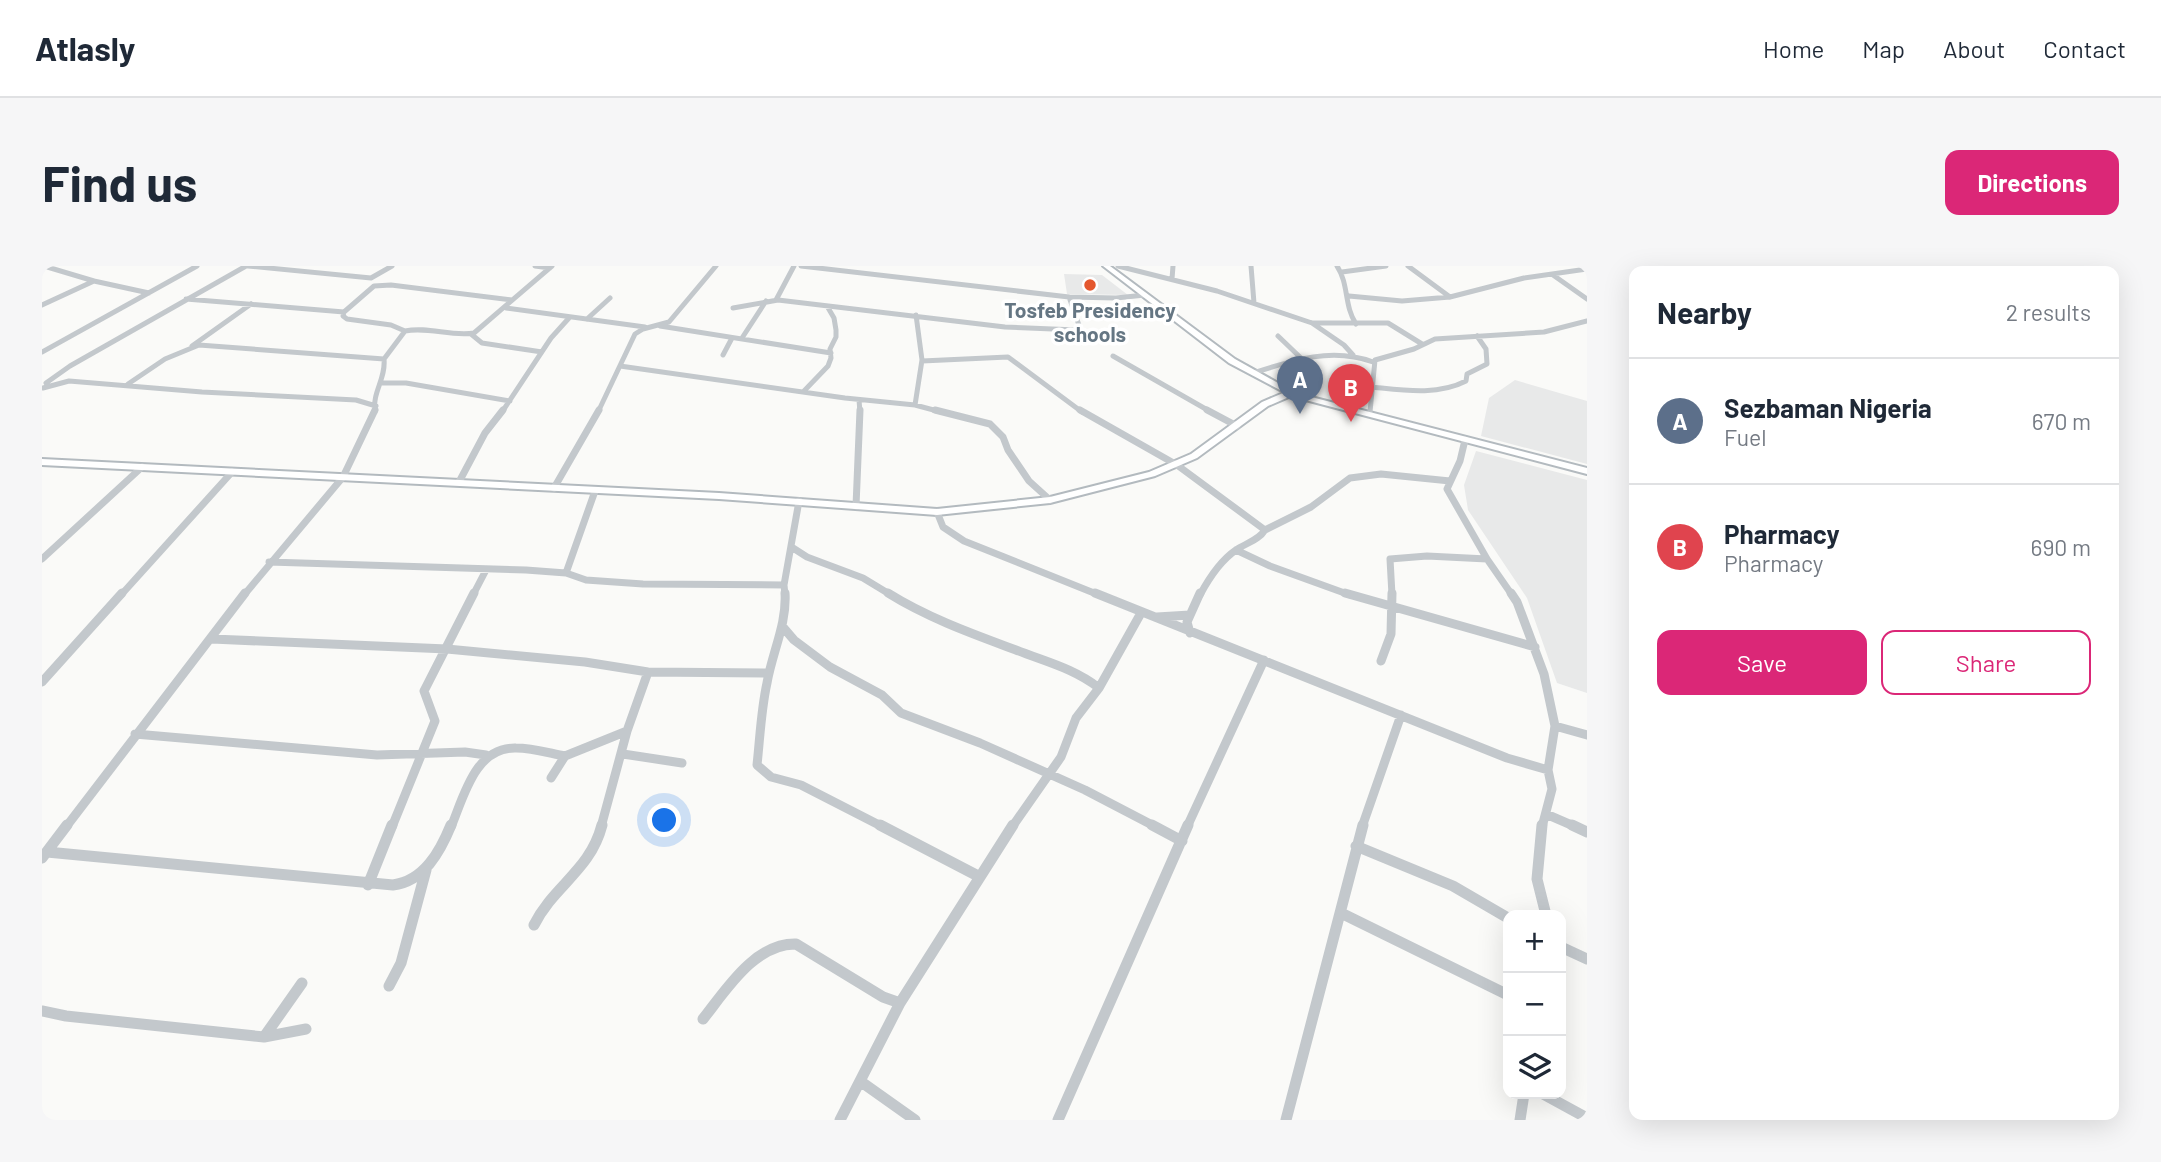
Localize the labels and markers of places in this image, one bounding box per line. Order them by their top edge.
marker: Tosfeb Presidency schools [1082,277,1098,293]
place label: Tosfeb Presidency schools [1004,297,1176,346]
pin: A [1277,356,1323,414]
pin: B [1328,364,1374,422]

